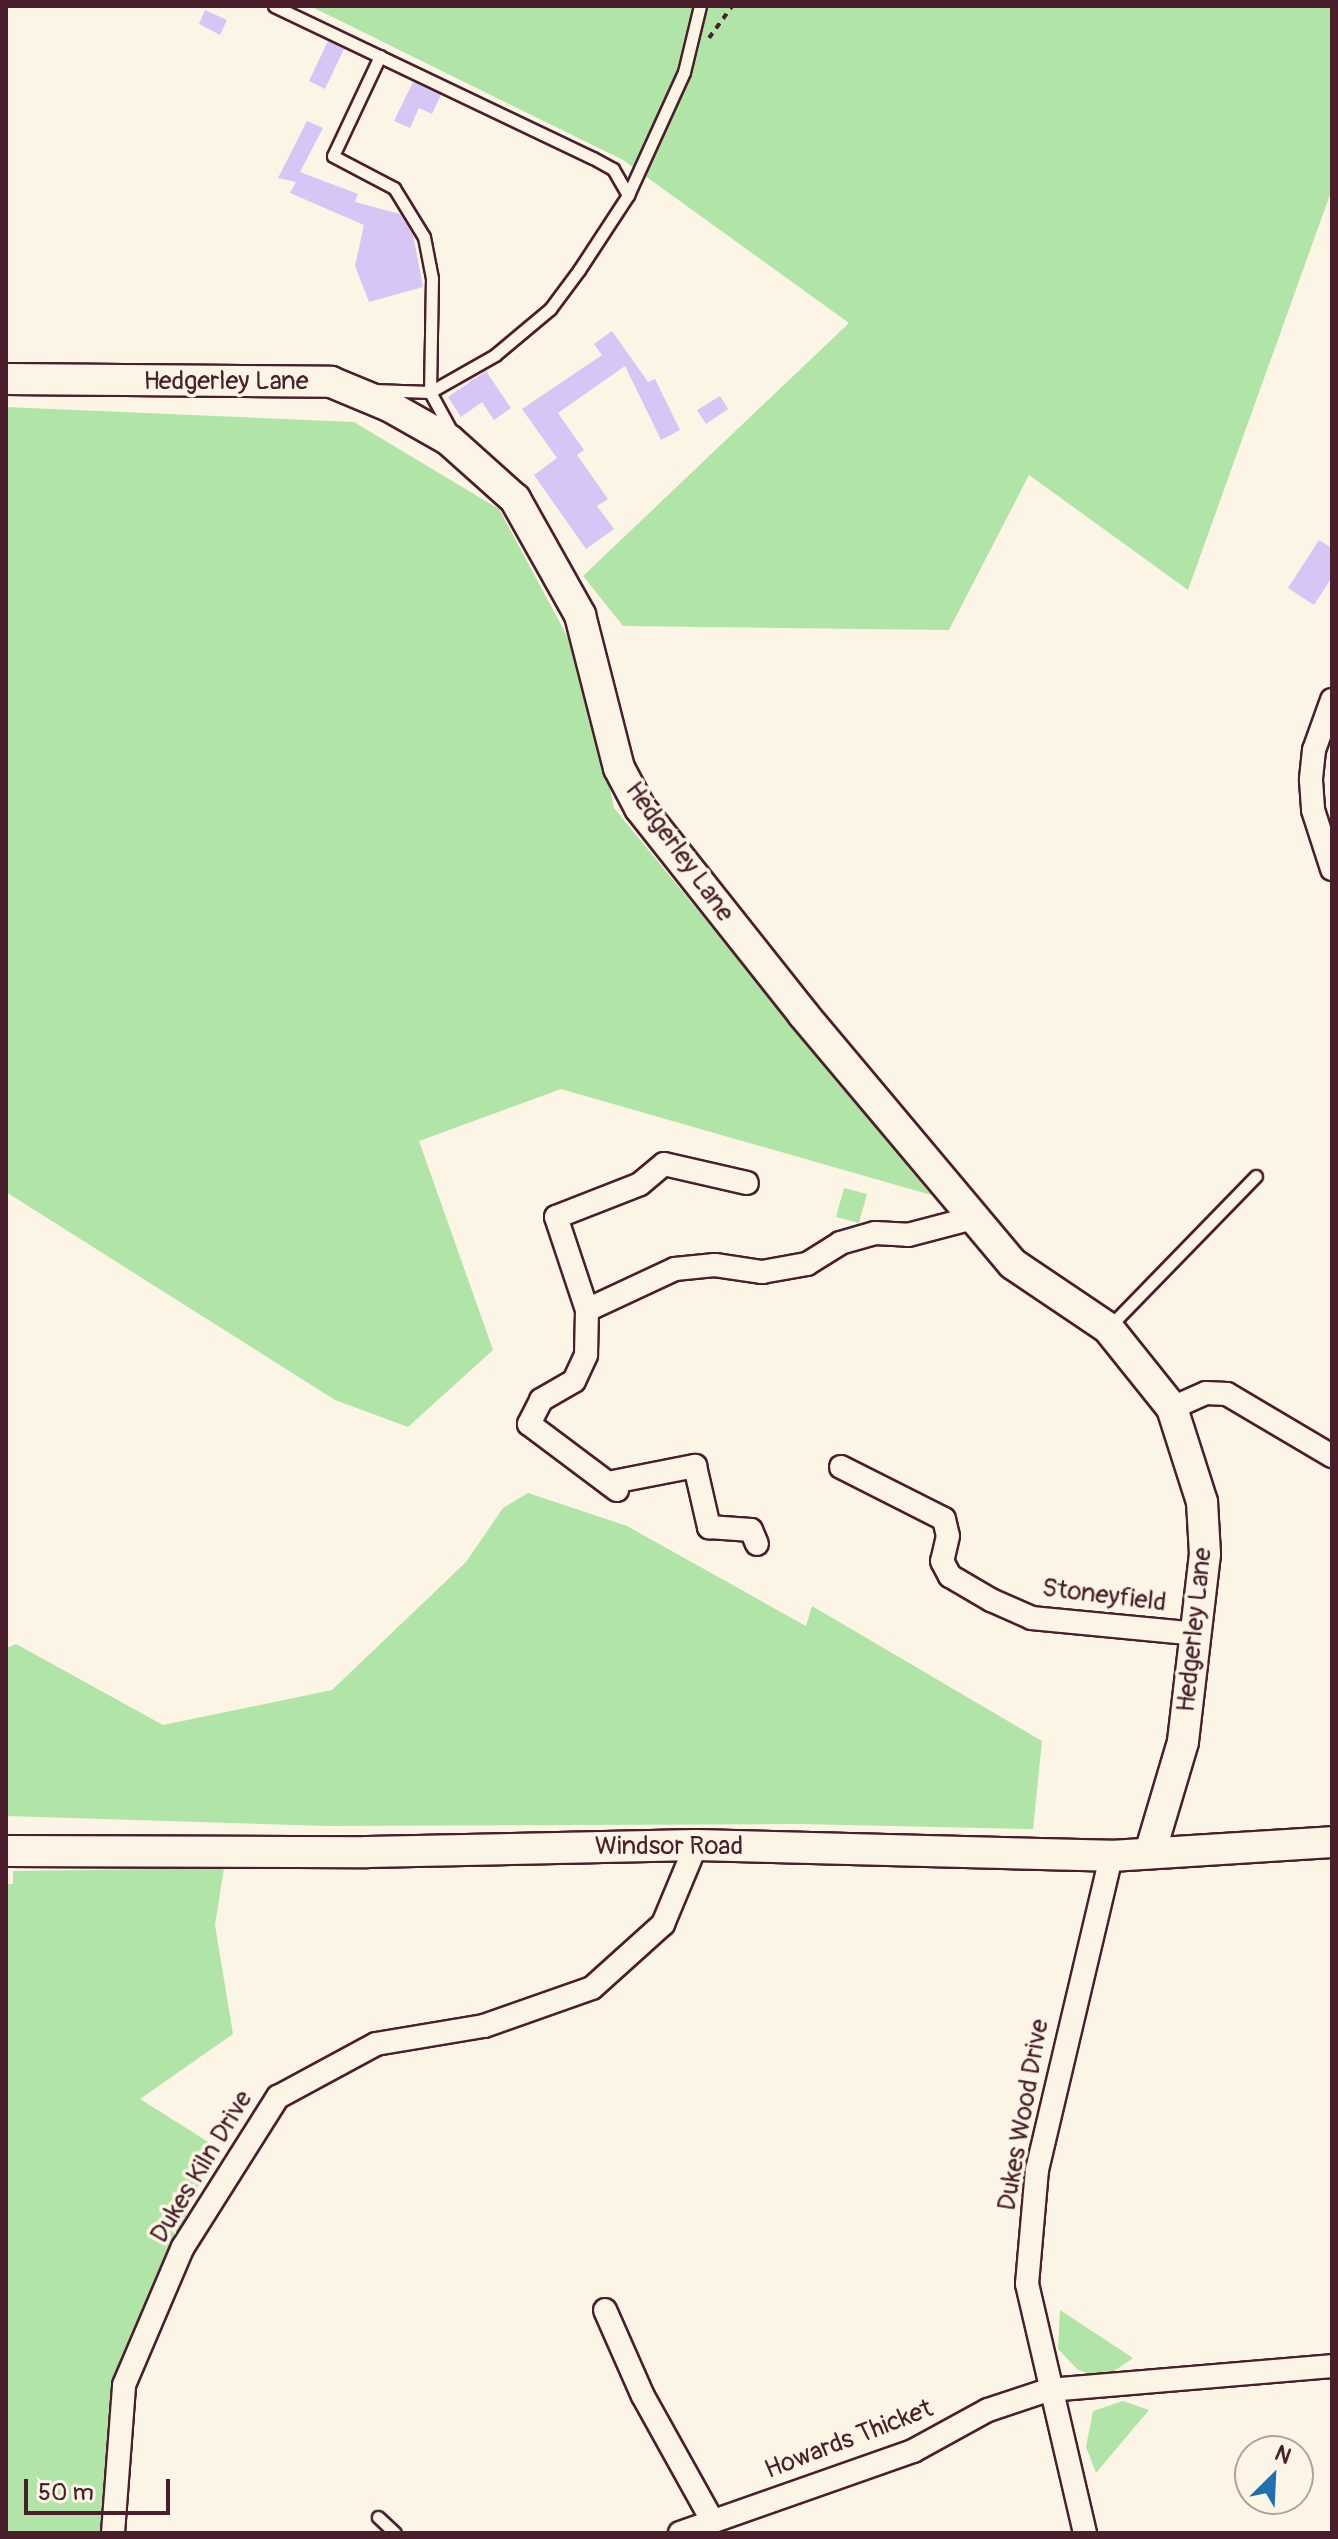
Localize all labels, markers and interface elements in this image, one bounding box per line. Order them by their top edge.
street label: Hedgerley Lane [143,366,309,398]
street label: Hedgerley Lane [618,776,740,928]
street label: Hedgerley Lane [1171,1546,1219,1714]
street label: Stoneyfield [1040,1573,1168,1619]
street label: Windsor Road [595,1831,743,1863]
street label: Dukes Wood Drive [992,2017,1056,2213]
street label: Dukes Kiln Drive [144,2085,260,2249]
street label: Howards Thicket [761,2394,937,2486]
north arrow [1234,2435,1314,2515]
text: N [1270,2439,1295,2471]
scale bar [28,2463,174,2513]
text: 50 m [38,2478,94,2507]

